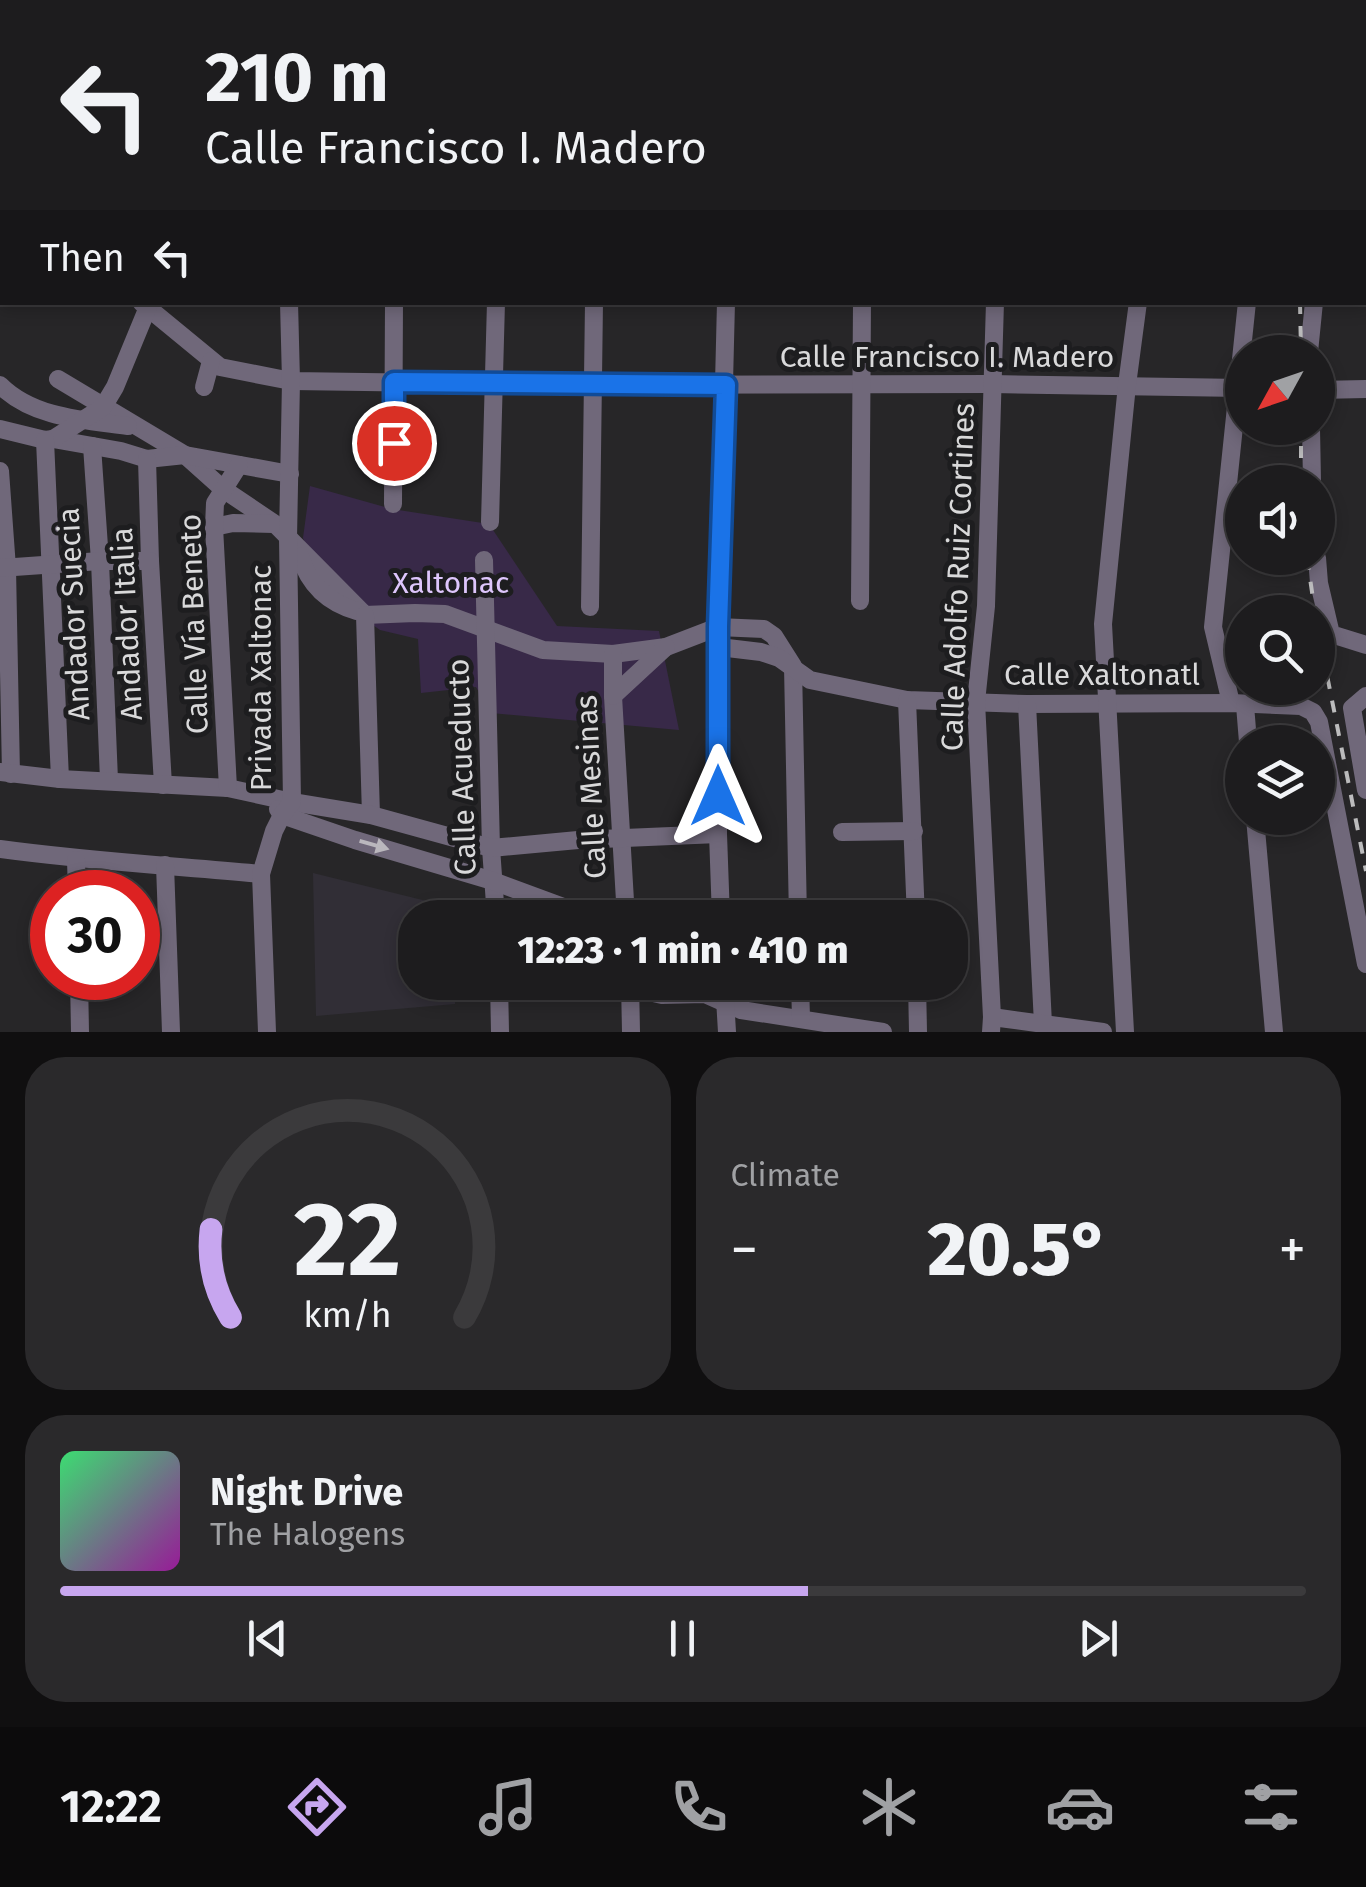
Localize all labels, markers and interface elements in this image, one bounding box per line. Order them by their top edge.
text: 210 m [205,36,389,120]
icon: left [40,40,170,170]
text: Calle Francisco I. Madero [205,121,707,175]
icon: left [145,230,200,285]
text: Then [40,235,125,281]
north arrow [1225,335,1335,445]
map controls [1225,335,1335,835]
street label: Calle Francisco I. Madero [780,339,1114,375]
pin [352,401,437,486]
street label: Calle Adolfo Ruiz Cortines [934,402,982,752]
icon: arrive [367,416,422,471]
button: sound [1225,465,1335,575]
street label: Andador Suecia [50,507,98,721]
street label: Calle Vía Beneto [172,513,216,735]
street label: Andador Italia [104,527,150,721]
street label: Privada Xaltonac [243,565,279,791]
park label: Xaltonac [393,565,509,601]
button: search [1225,595,1335,705]
street label: Calle Xaltonatl [1004,657,1200,693]
street label: Calle Acueducto [440,658,484,876]
street label: Calle Mesinas [568,694,614,880]
button: layers [1225,725,1335,835]
position arrow [666,744,770,848]
one-way arrow [359,838,390,854]
speed limit sign: 30 [30,870,160,1000]
text: 12:23 · 1 min · 410 m [518,927,848,973]
text: Climate [731,1156,840,1194]
text: 22 [294,1178,402,1303]
text: 20.5° [927,1205,1109,1295]
text: − [731,1217,758,1283]
text: + [1279,1217,1306,1283]
text: km/h [304,1294,392,1336]
text: Night Drive [210,1469,403,1515]
text: The Halogens [210,1515,405,1553]
icon: previous [240,1611,295,1666]
icon: pause [655,1611,710,1666]
icon: next [1071,1611,1126,1666]
icon: directions [282,1772,352,1842]
icon: music [473,1772,543,1842]
icon: phone [664,1772,734,1842]
icon: climate [854,1772,924,1842]
icon: car [1045,1772,1115,1842]
icon: filters [1236,1772,1306,1842]
text: 12:22 [60,1780,162,1834]

